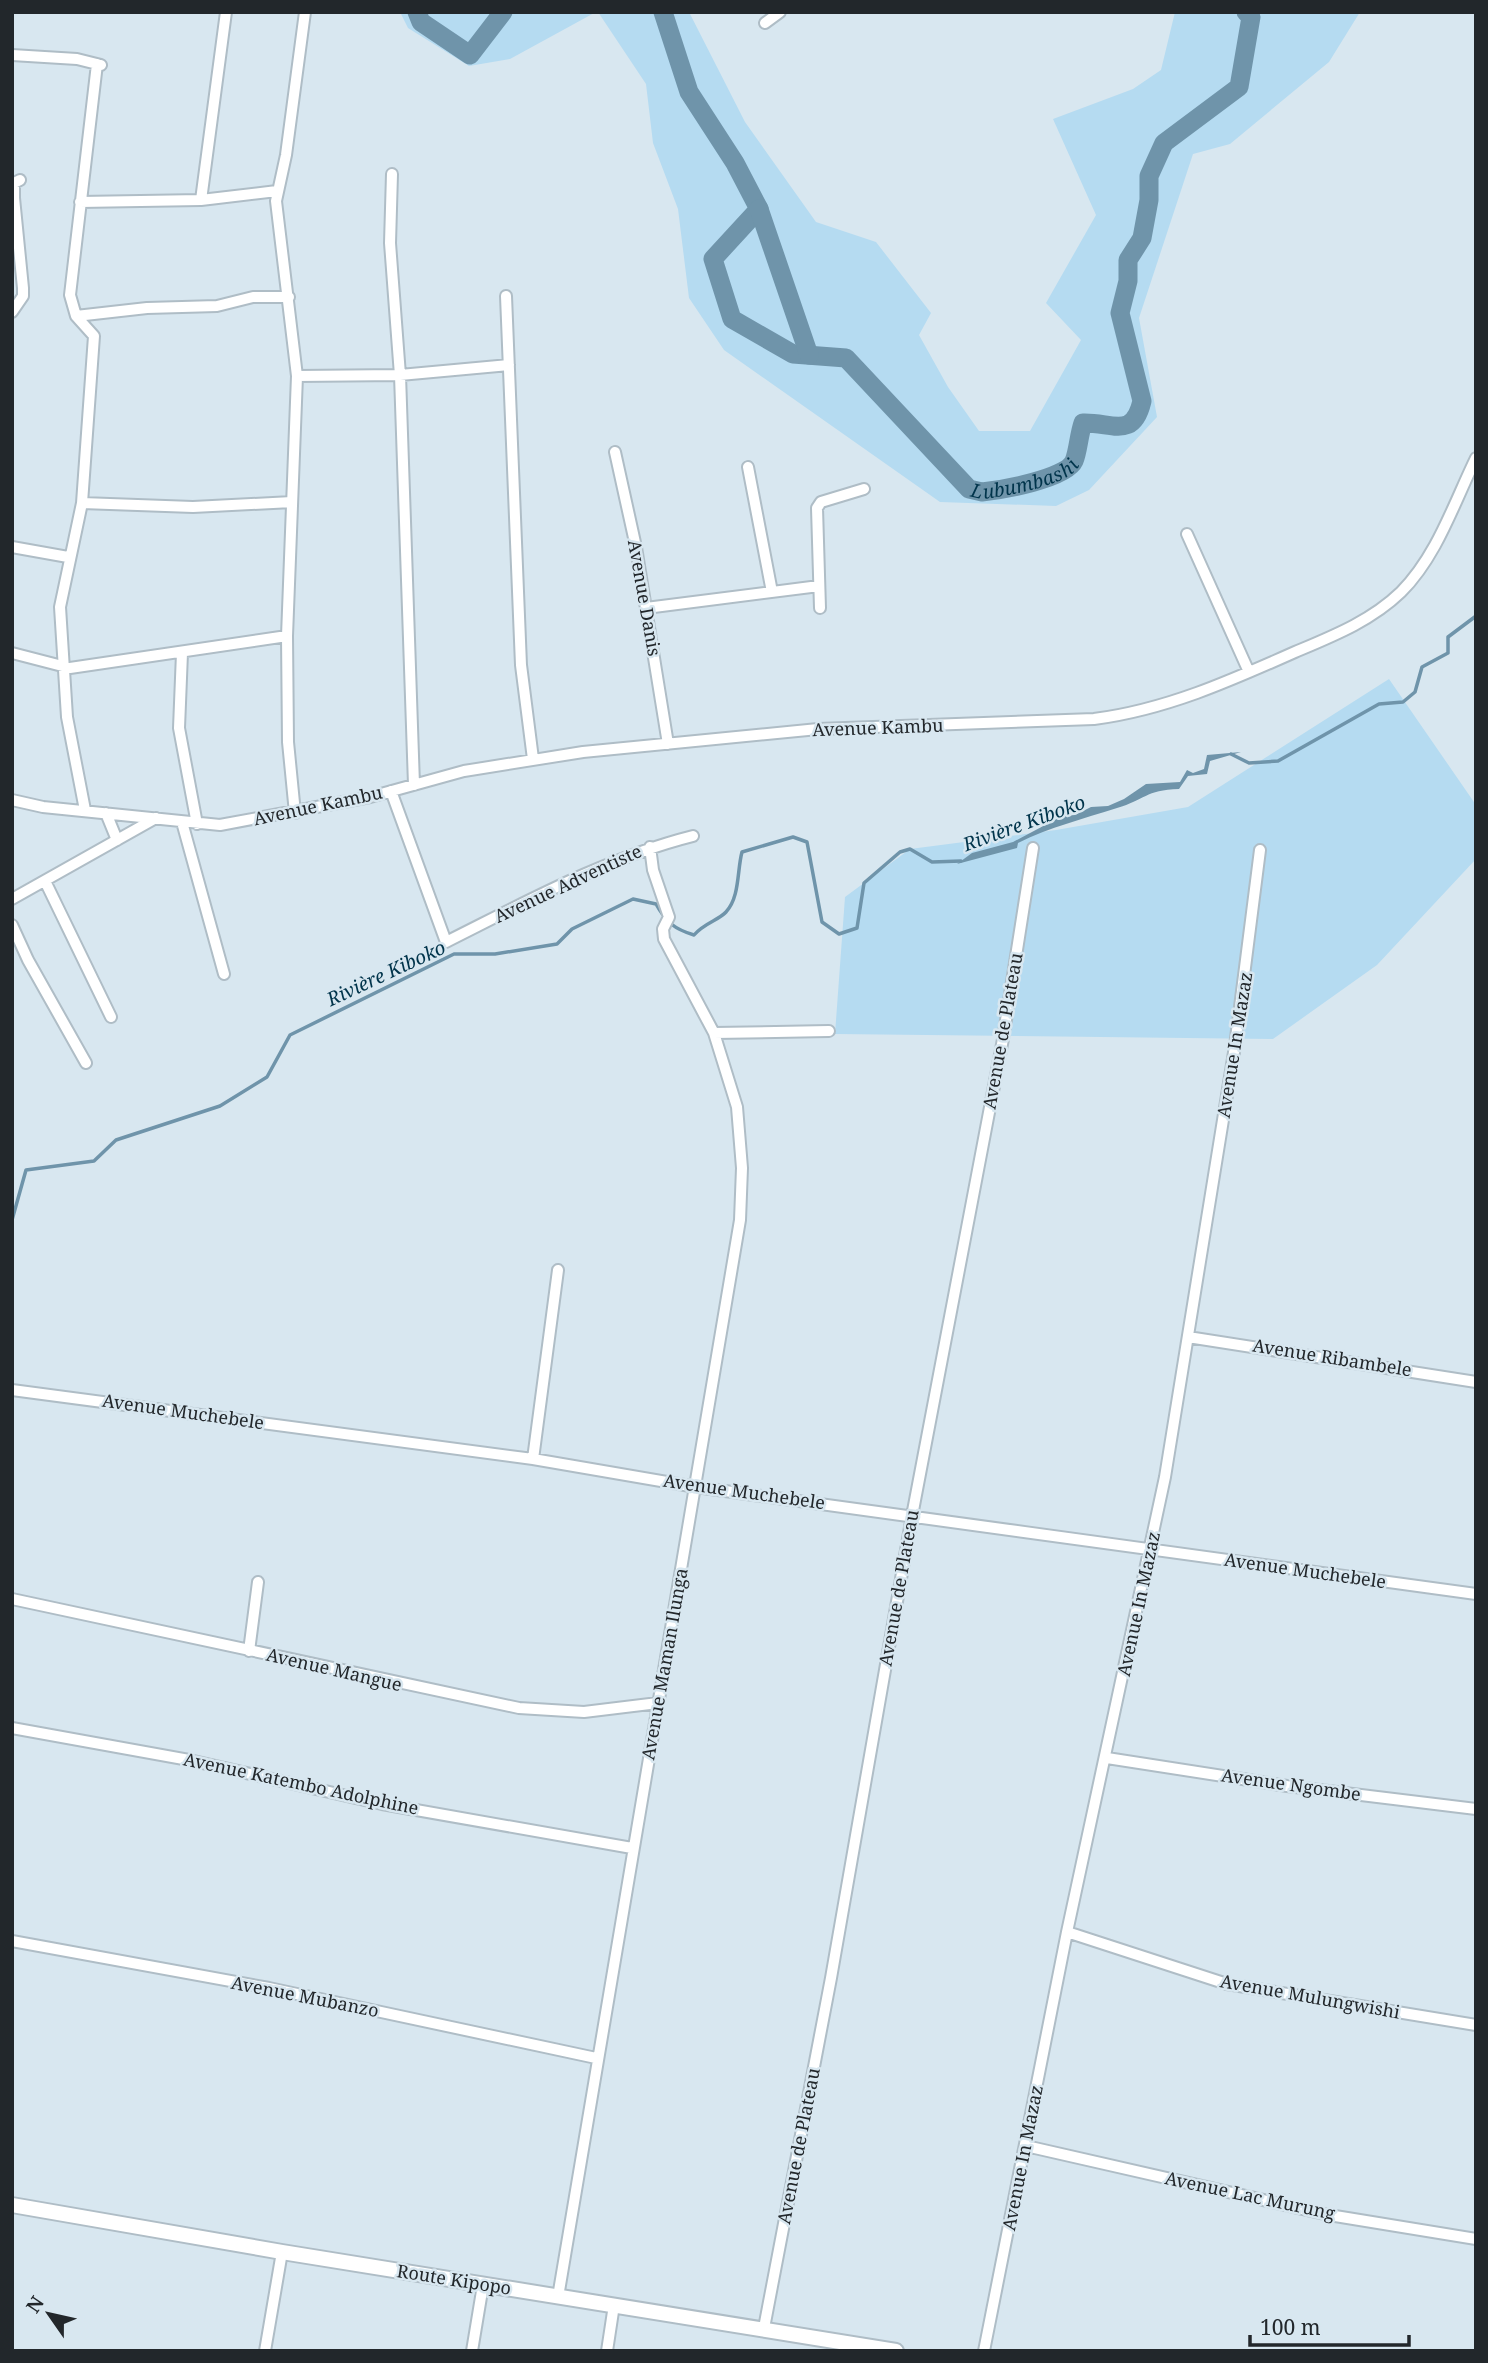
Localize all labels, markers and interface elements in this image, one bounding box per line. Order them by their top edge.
water label: Lubumbashi [967,453,1085,505]
street label: Avenue Danis [623,538,667,658]
street label: Avenue Kambu [812,713,945,741]
street label: Avenue Kambu [251,780,385,830]
water label: Rivière Kiboko [958,789,1089,858]
street label: Avenue Adventiste [490,838,645,928]
water label: Rivière Kiboko [321,934,450,1012]
street label: Avenue de Plateau [976,950,1028,1111]
street label: Avenue In Mazaz [1211,970,1257,1120]
street label: Avenue Ribambele [1251,1333,1413,1381]
street label: Avenue Muchebele [101,1388,266,1434]
street label: Avenue Muchebele [662,1468,827,1514]
street label: Avenue de Plateau [872,1507,924,1668]
street label: Avenue In Mazaz [1111,1529,1165,1678]
street label: Avenue Muchebele [1223,1547,1388,1593]
street label: Avenue Maman Ilunga [635,1566,693,1762]
street label: Avenue Mangue [264,1642,404,1696]
street label: Avenue Katembo Adolphine [181,1746,421,1820]
street label: Avenue Ngombe [1220,1762,1362,1806]
street label: Avenue Mulungwishi [1218,1968,1402,2024]
street label: Avenue Mubanzo [229,1970,381,2022]
street label: Avenue de Plateau [771,2065,825,2226]
street label: Avenue In Mazaz [996,2083,1048,2232]
street label: Avenue Lac Murung [1163,2165,1338,2225]
street label: Route Kipopo [395,2258,513,2300]
north arrow [14,2279,84,2349]
text: N [20,2291,50,2318]
scale bar [1250,2304,1409,2348]
text: 100 m [1260,2313,1321,2341]

